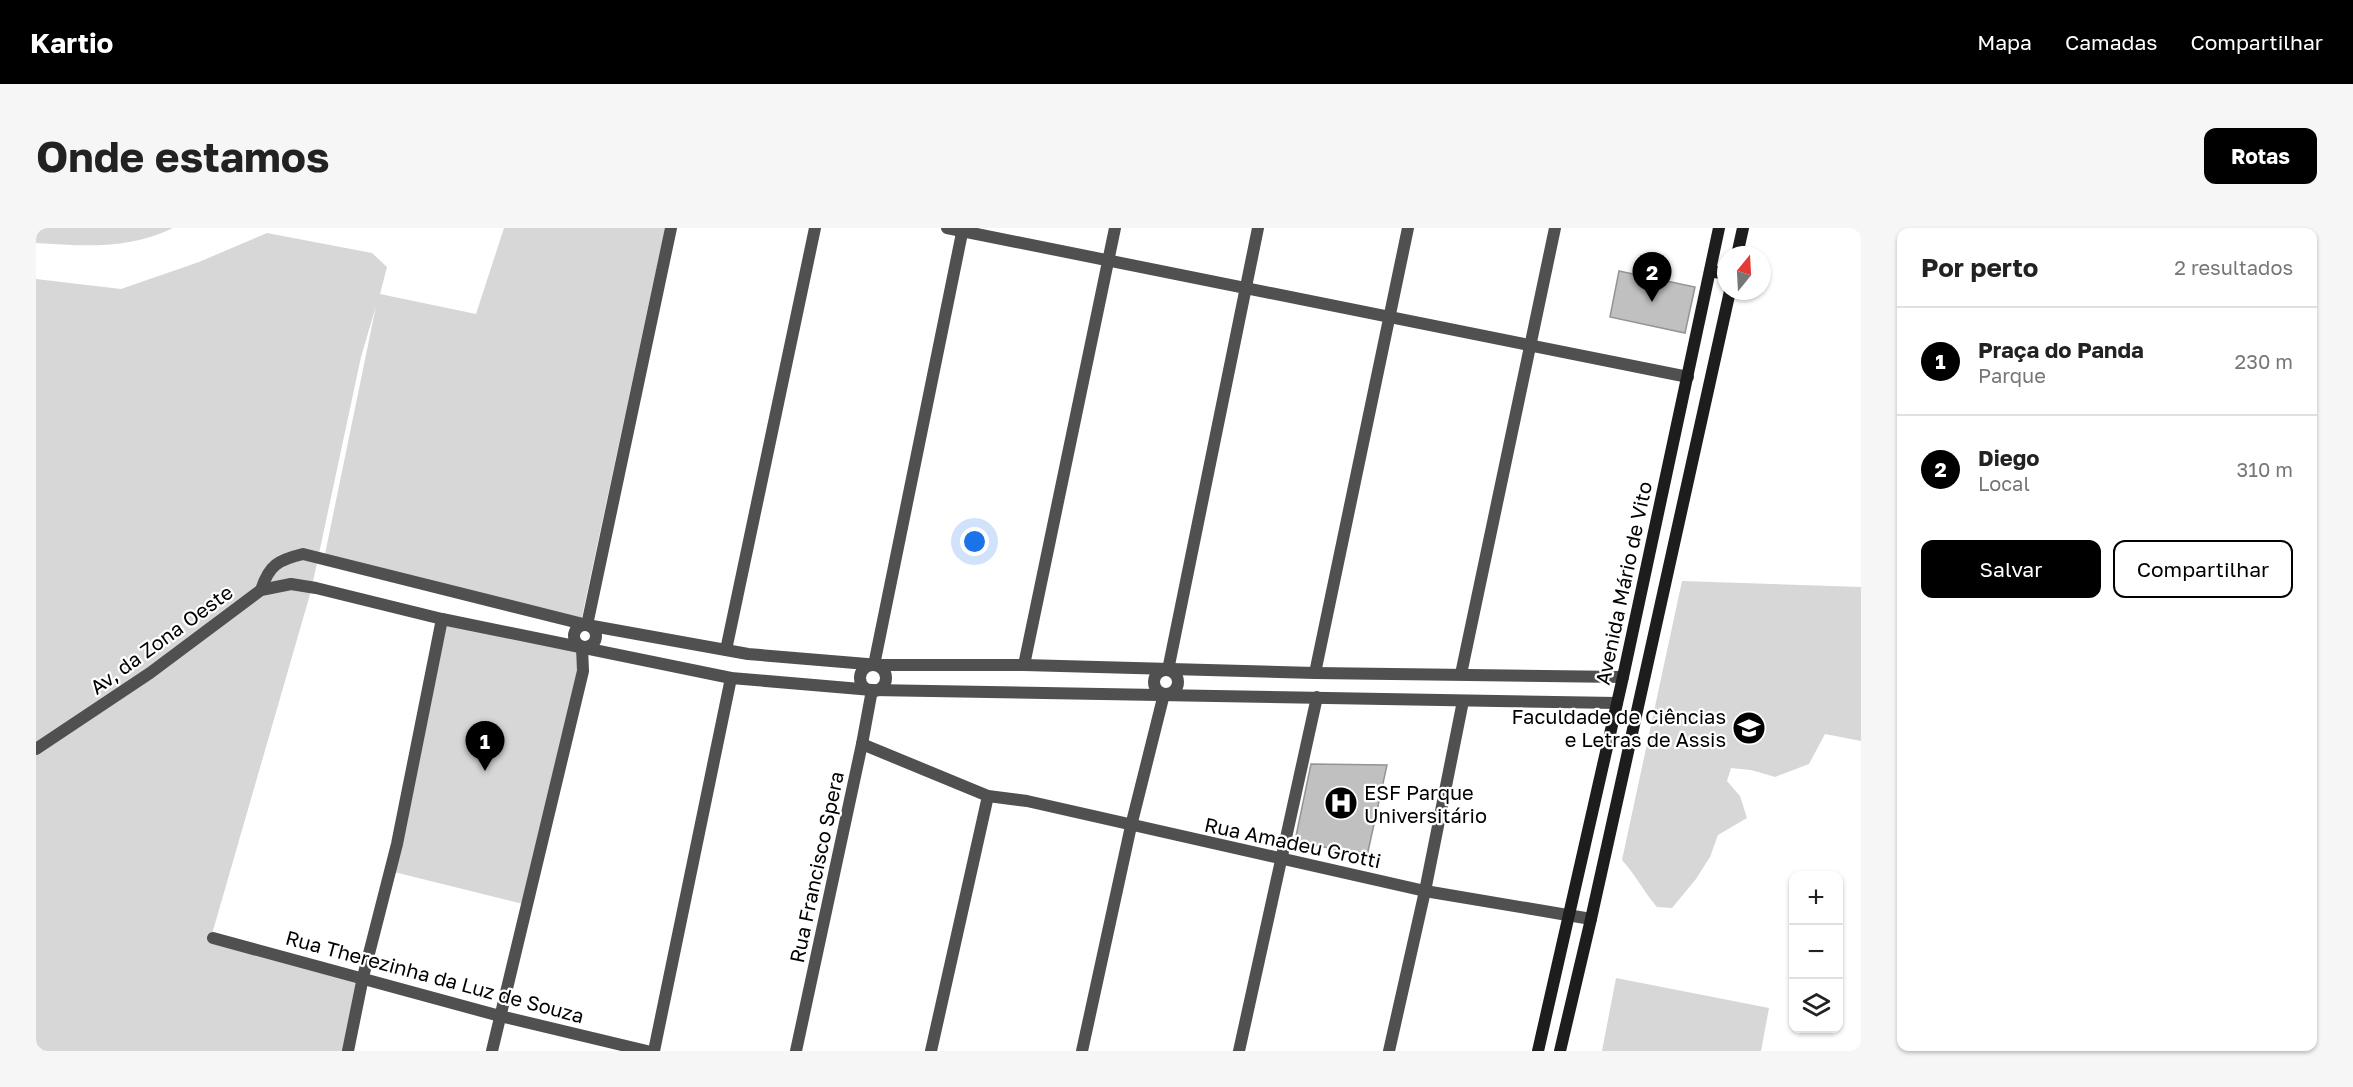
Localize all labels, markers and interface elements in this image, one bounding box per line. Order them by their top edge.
text: Kartio [30,26,113,59]
text: Mapa [1977,29,2032,55]
text: Camadas [2065,29,2157,55]
text: Compartilhar [2190,29,2323,55]
button: Rotas [2204,128,2317,184]
text: Onde estamos [36,131,330,181]
north arrow [1717,246,1771,300]
text: Por perto [1921,252,2038,283]
pin: 2 [1632,253,1672,302]
text: 2 resultados [2174,255,2293,279]
text: Praça do Panda [1978,336,2144,363]
text: 1 [1935,349,1946,373]
text: 230 m [2235,349,2293,373]
text: Parque [1978,363,2046,387]
text: Diego [1978,444,2039,471]
text: 2 [1934,457,1947,481]
text: 310 m [2237,457,2293,481]
text: Local [1978,471,2030,495]
street label: Avenida Mário de Vito [1590,479,1656,687]
your location [960,527,989,556]
button: Salvar [1921,540,2101,598]
button: Compartilhar [2113,540,2293,598]
street label: Av, da Zona Oeste [85,579,237,699]
place label: Faculdade de Ciências e Letras de Assis [1512,704,1726,751]
school or university icon: Faculdade de Ciências e Letras de Assis [1731,710,1767,746]
pin: 1 [466,722,504,771]
street label: Rua Francisco Spera [784,769,848,965]
place label: ESF Parque Universitário [1364,780,1487,827]
hospital icon: ESF Parque Universitário [1323,785,1359,821]
street label: Rua Amadeu Grotti [1203,812,1383,872]
map controls [1789,871,1843,1033]
button: + [1789,871,1843,925]
street label: Rua Therezinha da Luz de Souza [283,925,587,1027]
button: − [1789,925,1843,979]
button: layers [1789,979,1843,1033]

